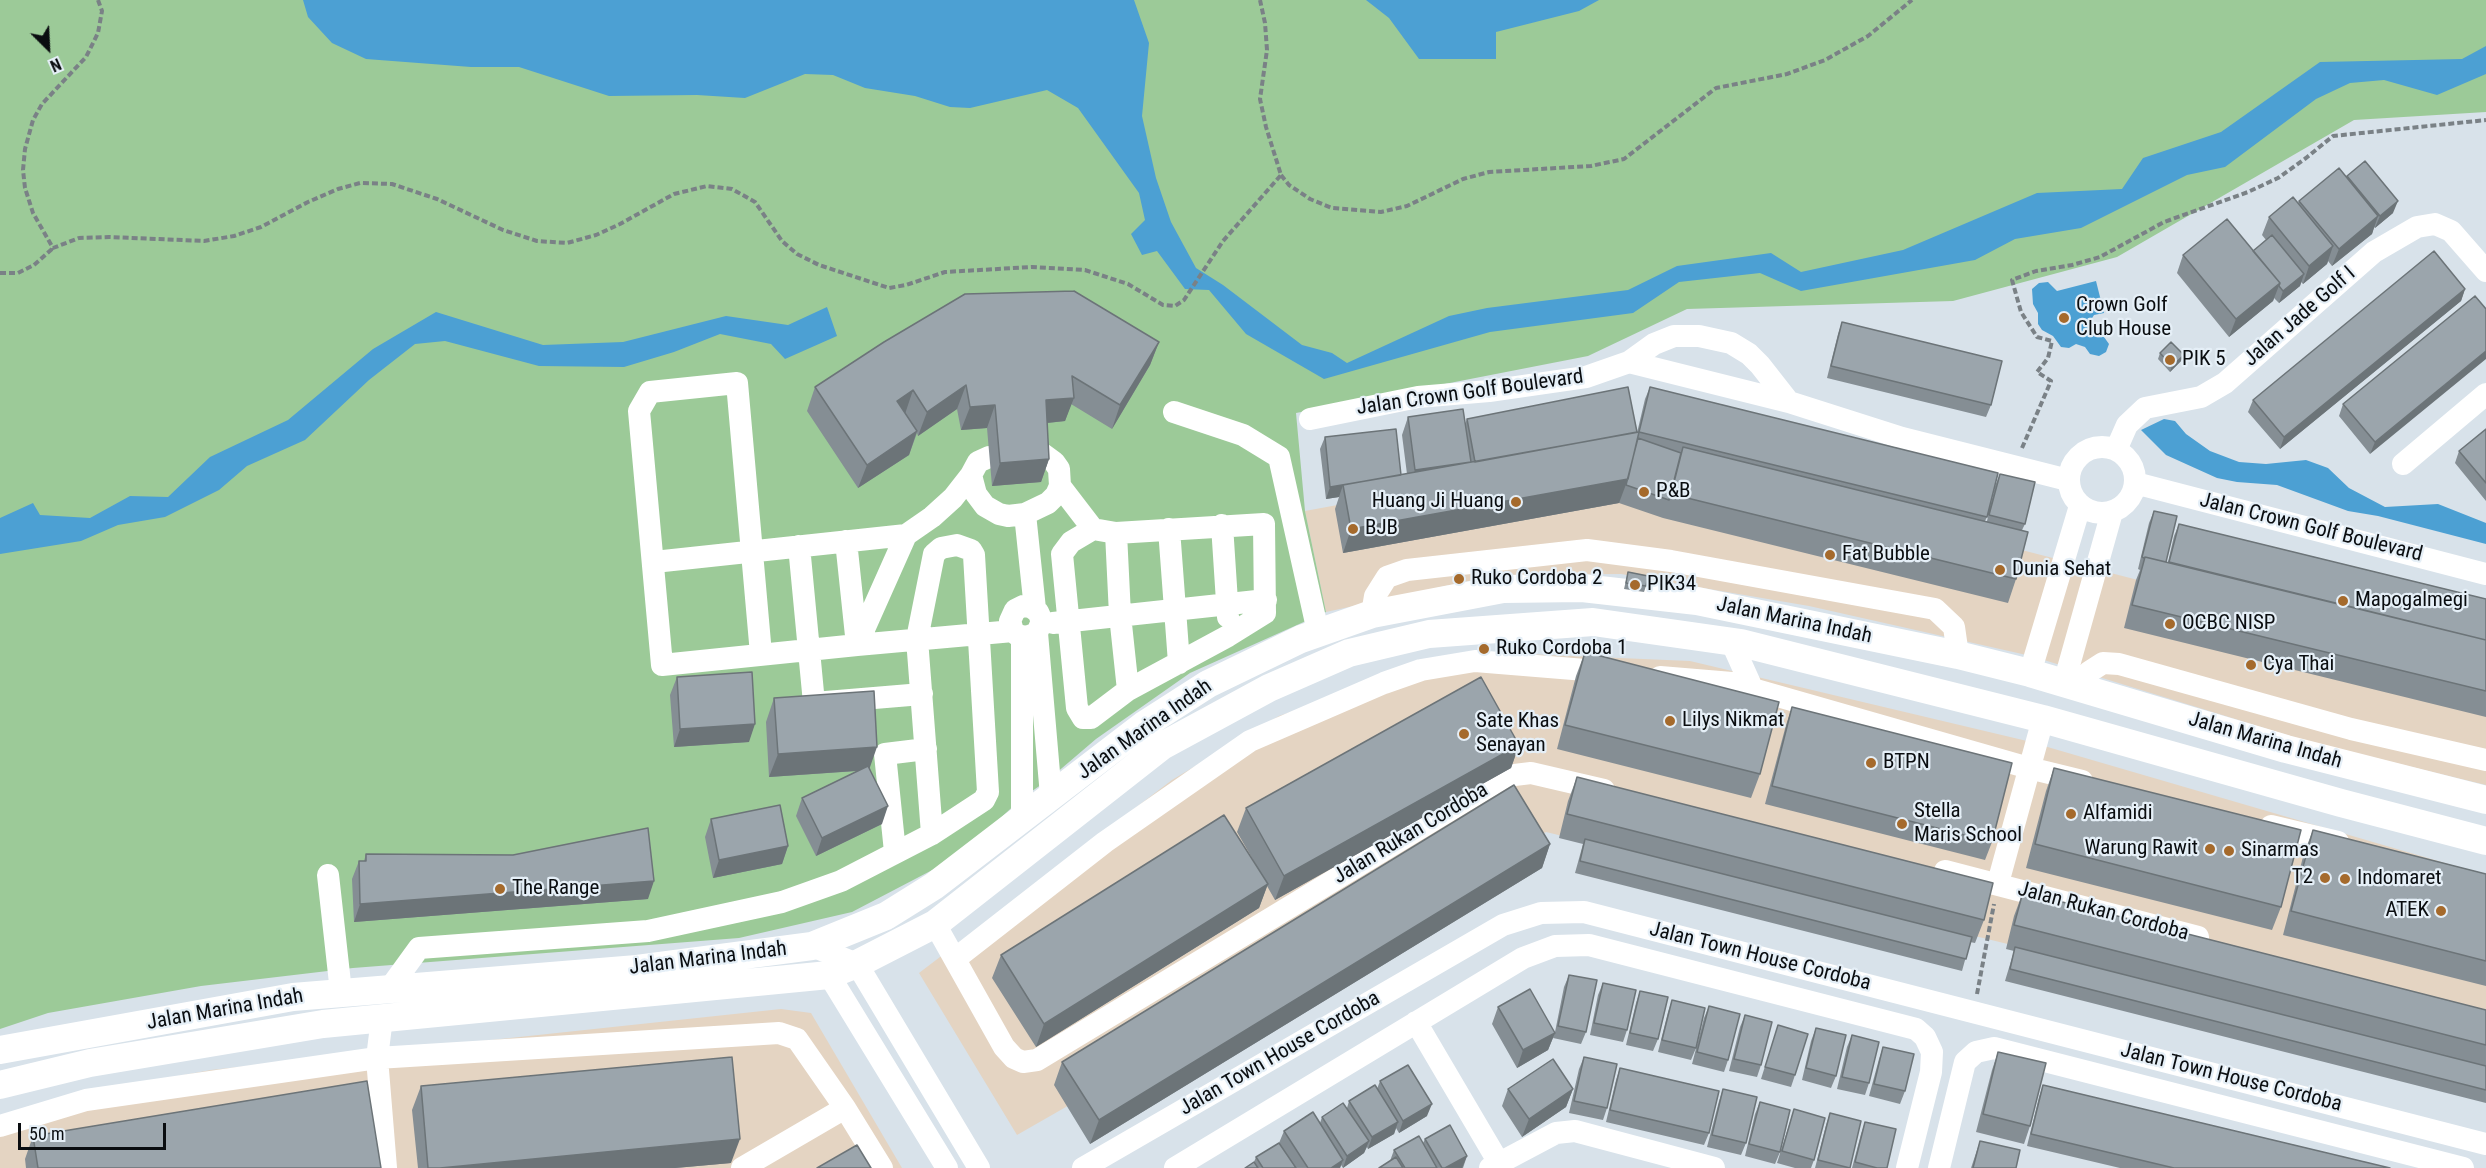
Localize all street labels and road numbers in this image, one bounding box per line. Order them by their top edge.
street label: Jalan Jade Golf I [2239,262,2361,372]
street label: Jalan Crown Golf Boulevard [1355,365,1585,421]
street label: Jalan Crown Golf Boulevard [2197,488,2425,568]
street label: Jalan Marina Indah [1714,592,1874,650]
street label: Jalan Marina Indah [1073,674,1217,786]
street label: Jalan Marina Indah [2185,707,2345,775]
street label: Jalan Rukan Cordoba [1329,778,1493,890]
street label: Jalan Rukan Cordoba [2015,877,2191,947]
street label: Jalan Town House Cordoba [1647,917,1873,997]
street label: Jalan Marina Indah [628,937,788,981]
street label: Jalan Marina Indah [145,984,305,1036]
street label: Jalan Town House Cordoba [1175,986,1385,1122]
street label: Jalan Town House Cordoba [2118,1038,2344,1118]

